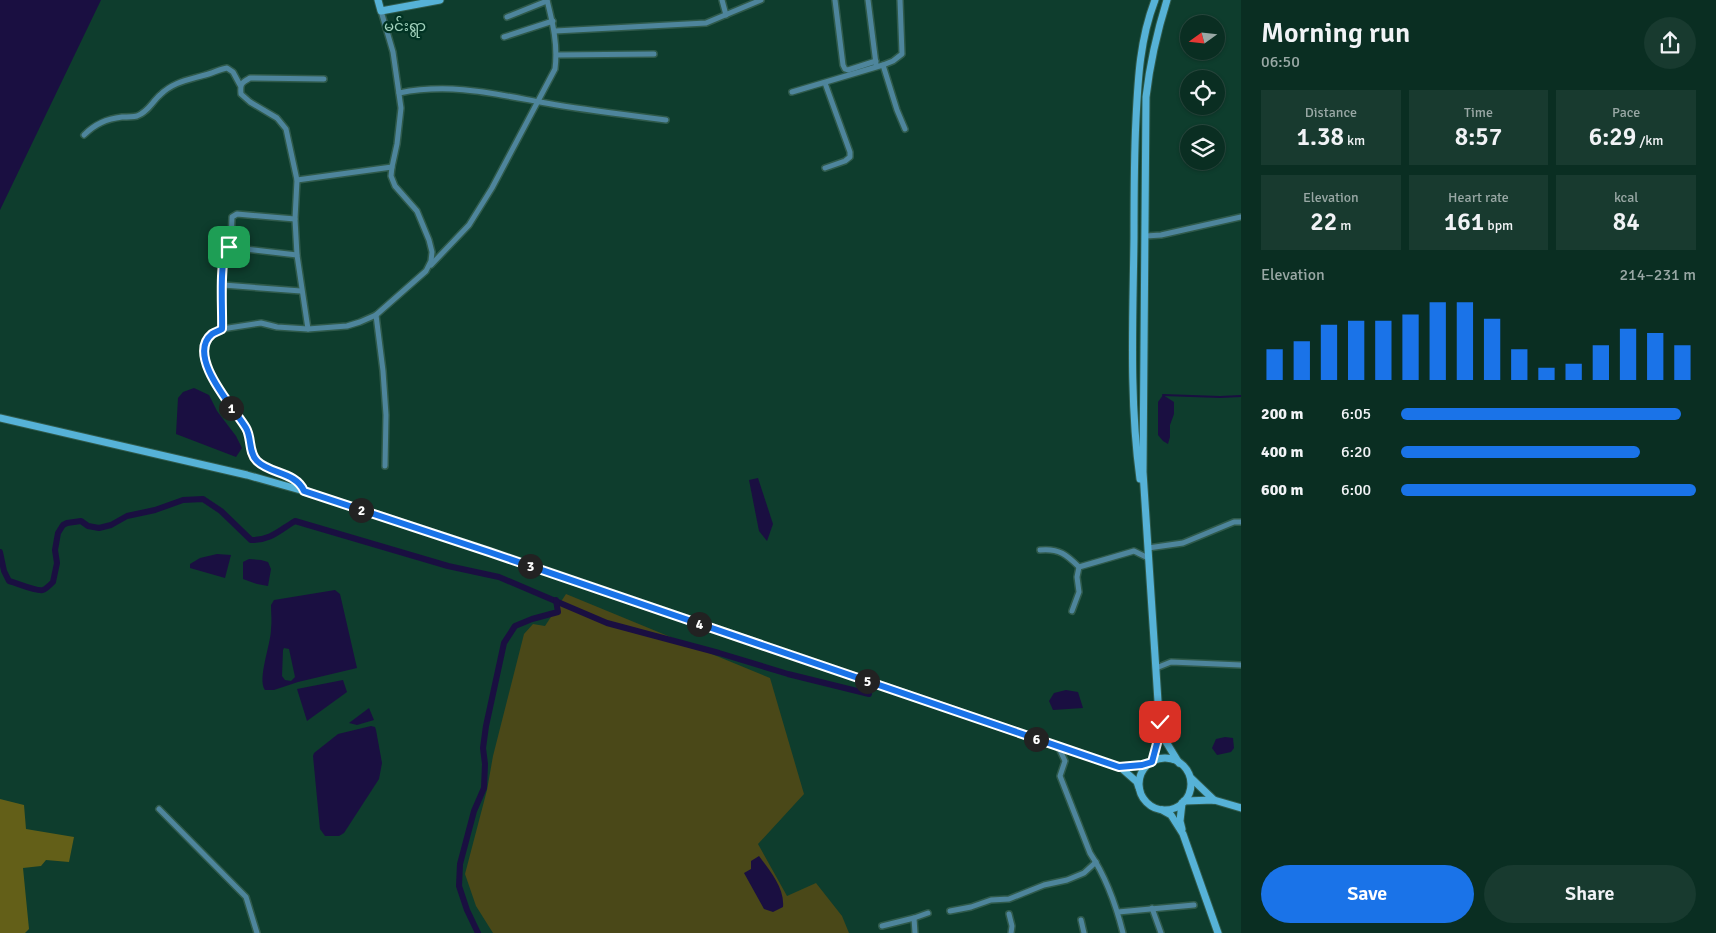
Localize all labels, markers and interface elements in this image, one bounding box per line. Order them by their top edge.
north arrow [1180,15,1225,60]
map controls [1180,15,1225,170]
district label: မင်းရွာ [384,16,426,38]
text: Morning run [1261,16,1410,50]
button: share [1644,17,1696,69]
text: 06:50 [1261,52,1300,72]
button: locate [1180,70,1225,115]
text: Distance [1305,104,1357,121]
text: Time [1464,104,1493,121]
text: Pace [1612,104,1640,121]
text: 1.38 [1297,121,1344,152]
text: 8:57 [1455,121,1502,152]
text: 6:29 [1589,121,1636,152]
button: layers [1180,125,1225,170]
text: km [1344,132,1365,149]
text: /km [1636,132,1664,149]
text: Elevation [1303,189,1359,206]
text: Heart rate [1448,189,1509,206]
text: kcal [1614,189,1638,206]
text: 22 [1310,206,1337,237]
text: 161 [1444,206,1484,237]
text: 84 [1613,206,1640,237]
text: m [1337,217,1351,234]
text: bpm [1484,217,1513,234]
pin [208,226,250,268]
icon: arrive [215,233,243,261]
text: Elevation [1261,265,1325,285]
text: 214–231 m [1619,265,1696,285]
pin: 1 [218,396,244,420]
text: 1 [228,400,235,417]
text: 200 m [1261,404,1303,424]
text: 6:05 [1341,404,1371,424]
text: 400 m [1261,442,1303,462]
text: 6:20 [1341,442,1371,462]
text: 600 m [1261,480,1303,500]
text: 6:00 [1341,480,1371,500]
pin: 2 [348,498,374,522]
text: 2 [358,502,365,519]
pin: 3 [518,554,542,578]
text: 3 [527,558,534,575]
pin: 4 [686,612,712,636]
text: 4 [696,616,703,633]
pin: 5 [854,668,880,694]
text: 5 [864,673,871,690]
pin [1139,701,1181,743]
icon: check [1146,708,1174,736]
pin: 6 [1024,726,1048,752]
text: 6 [1033,731,1040,748]
button: Save [1261,865,1474,923]
button: Share [1484,865,1696,923]

